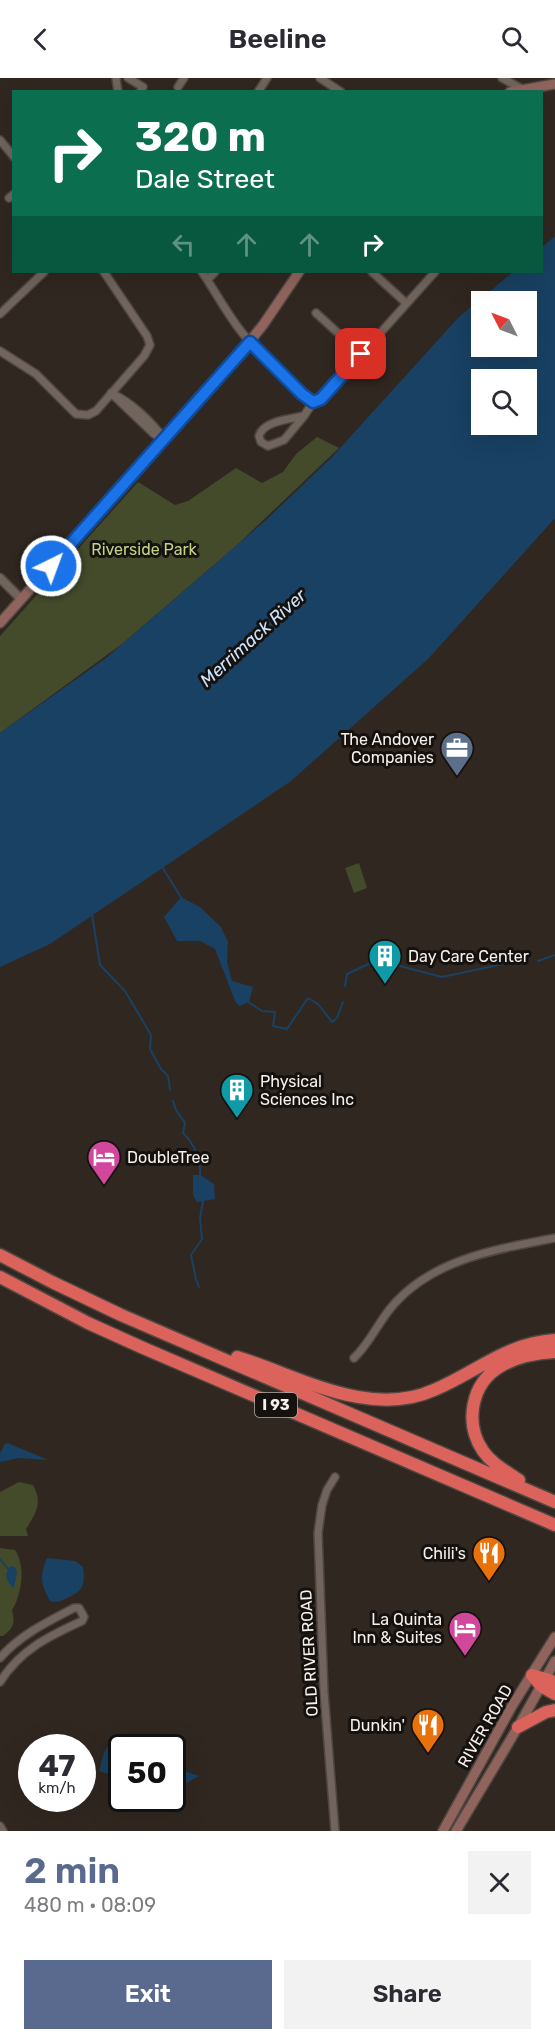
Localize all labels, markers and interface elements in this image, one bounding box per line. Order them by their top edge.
icon: back [24,23,57,56]
text: Beeline [228,23,327,55]
icon: search [498,23,531,56]
text: 320 m [135,112,266,162]
icon: right [36,114,114,192]
text: Dale Street [135,163,275,195]
icon: left [167,228,200,261]
icon: ahead [230,228,263,261]
icon: ahead [293,228,326,261]
icon: right [356,228,389,261]
north arrow [471,291,537,357]
map controls [471,291,537,435]
pin [335,328,386,379]
icon: arrive [344,337,377,370]
button: search [471,369,537,435]
position arrow [19,534,83,598]
park label: Riverside Park [91,540,198,559]
water label: Merrimack River [195,584,311,691]
place label: The Andover Companies [340,730,434,767]
office icon: The Andover Companies [439,730,475,777]
building icon: Day Care Center [367,938,403,985]
place label: Day Care Center [408,947,529,966]
building icon: Physical Sciences Inc [219,1072,255,1119]
place label: Physical Sciences Inc [260,1072,354,1109]
hotel icon: DoubleTree [86,1139,122,1186]
place label: DoubleTree [127,1148,210,1167]
road number: I 93 [255,1393,297,1417]
restaurant icon: Chili's [471,1535,507,1582]
place label: Chili's [423,1544,466,1563]
street label: OLD RIVER ROAD [296,1589,322,1717]
place label: La Quinta Inn & Suites [352,1610,442,1647]
hotel icon: La Quinta Inn & Suites [447,1610,483,1657]
street label: RIVER ROAD [454,1681,516,1771]
restaurant icon: Dunkin' [410,1707,446,1754]
place label: Dunkin' [350,1716,405,1735]
speed limit sign: 50 [108,1734,186,1812]
text: 47 [39,1748,75,1784]
text: km/h [38,1779,76,1797]
text: 2 min [24,1849,120,1892]
button: close [468,1851,531,1914]
text: 480 m · 08:09 [24,1893,156,1917]
button: Exit [24,1960,272,2029]
button: Share [284,1960,531,2029]

